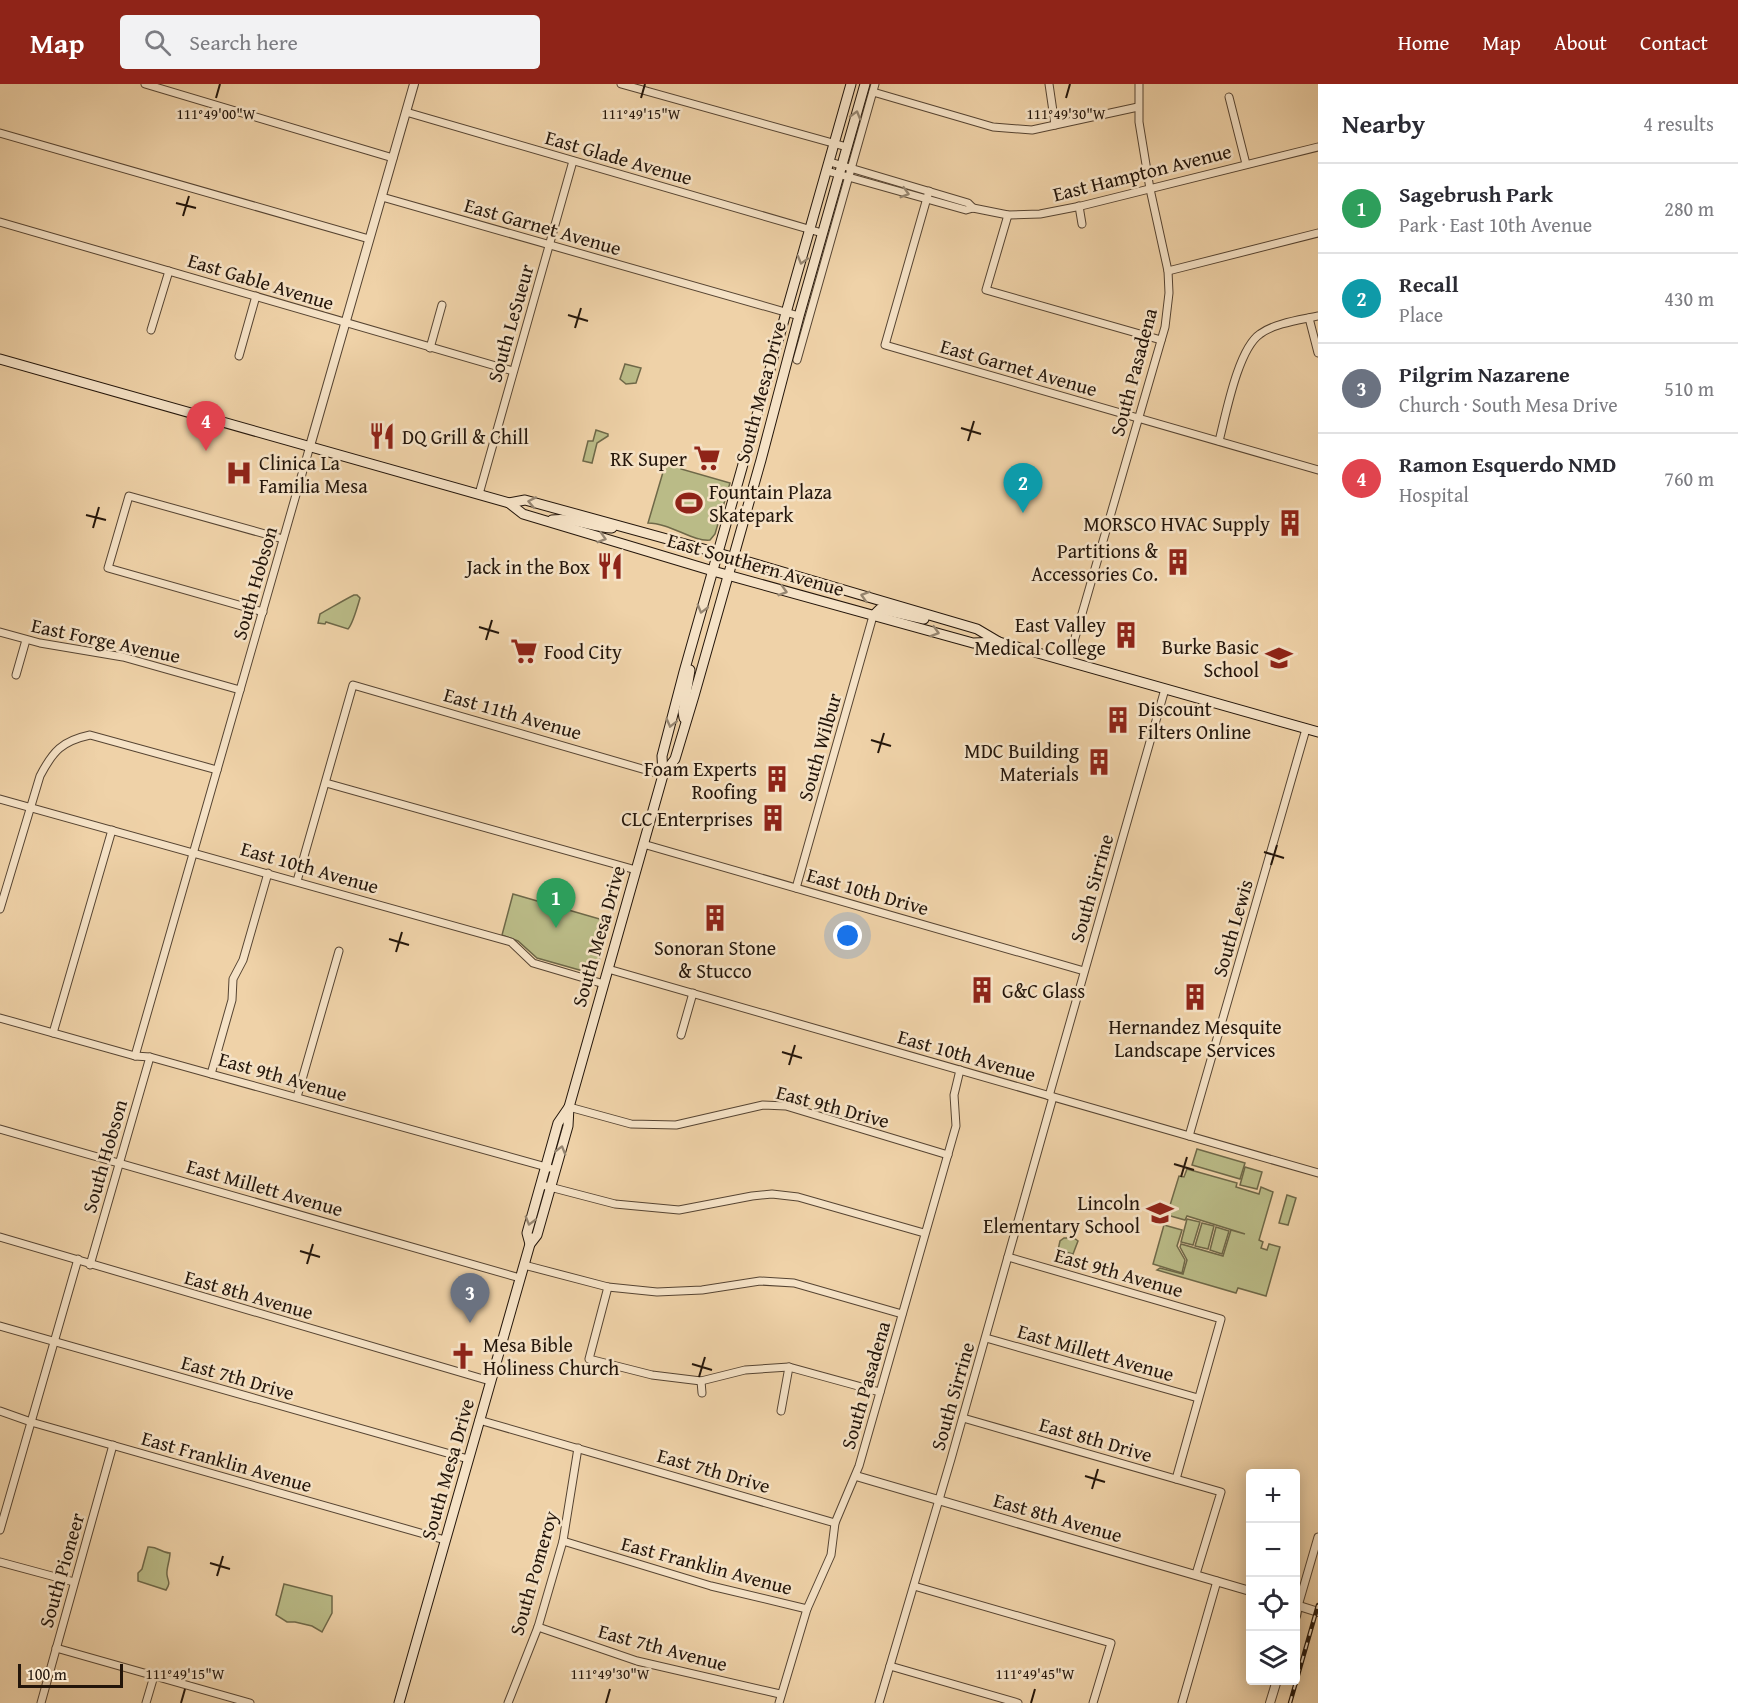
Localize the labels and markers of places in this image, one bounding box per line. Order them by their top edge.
pin: 4 [186,402,226,451]
restaurant icon: DQ Grill & Chill [367,421,397,451]
place label: DQ Grill & Chill [402,422,529,451]
supermarket icon: RK Super [692,443,722,473]
place label: RK Super [610,444,687,473]
place label: Clinica La Familia Mesa [259,448,368,500]
hospital icon: Clinica La Familia Mesa [224,458,254,488]
pin: 2 [1004,464,1042,513]
place label: Fountain Plaza Skatepark [709,477,833,529]
sports icon: Fountain Plaza Skatepark [674,488,704,518]
building icon: MORSCO HVAC Supply [1275,508,1305,538]
place label: MORSCO HVAC Supply [1084,509,1270,538]
place label: Partitions & Accessories Co. [1031,536,1158,588]
building icon: Partitions & Accessories Co. [1163,547,1193,577]
restaurant icon: Jack in the Box [595,551,625,581]
place label: Jack in the Box [463,552,591,581]
place label: East Valley Medical College [975,610,1106,662]
building icon: East Valley Medical College [1111,620,1141,650]
place label: Burke Basic School [1162,632,1259,684]
supermarket icon: Food City [509,636,539,666]
place label: Food City [544,637,622,666]
school or university icon: Burke Basic School [1264,643,1294,673]
place label: Discount Filters Online [1138,694,1251,746]
building icon: Discount Filters Online [1103,705,1133,735]
place label: MDC Building Materials [964,736,1079,788]
building icon: MDC Building Materials [1084,747,1114,777]
place label: Foam Experts Roofing [644,754,757,806]
building icon: Foam Experts Roofing [762,764,792,794]
building icon: CLC Enterprises [758,803,788,833]
place label: CLC Enterprises [621,804,753,833]
pin: 1 [536,878,576,928]
building icon: Sonoran Stone & Stucco [700,903,730,933]
place label: Sonoran Stone & Stucco [654,933,776,985]
building icon: G&C Glass [967,975,997,1005]
place label: G&C Glass [1002,976,1085,1005]
building icon: Hernandez Mesquite Landscape Services [1180,982,1210,1012]
place label: Hernandez Mesquite Landscape Services [1108,1012,1282,1064]
place label: Lincoln Elementary School [983,1188,1140,1240]
school or university icon: Lincoln Elementary School [1145,1198,1175,1228]
pin: 3 [450,1274,490,1323]
place label: Mesa Bible Holiness Church [483,1330,619,1382]
church icon: Mesa Bible Holiness Church [448,1341,478,1371]

